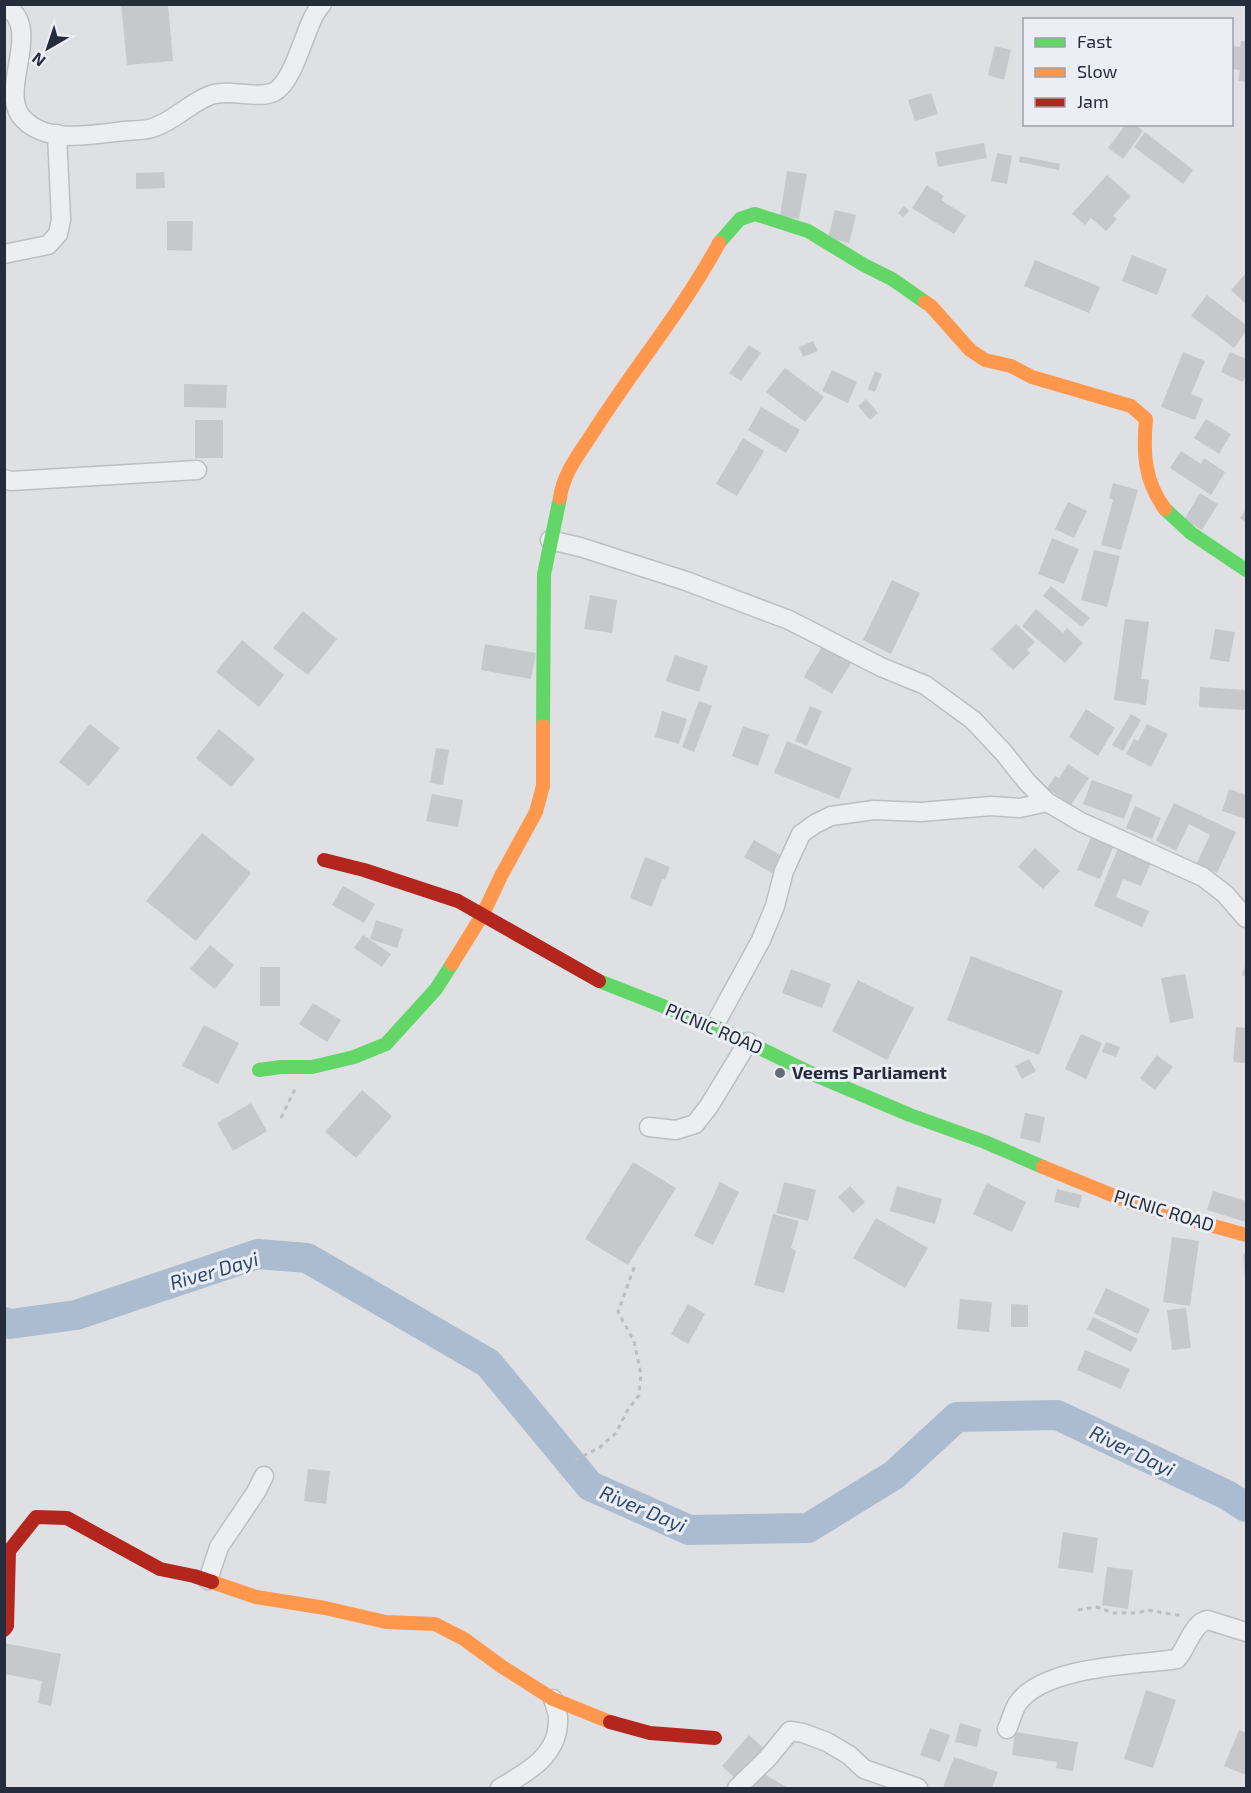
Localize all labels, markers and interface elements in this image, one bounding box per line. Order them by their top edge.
north arrow [18,18,78,78]
legend [1023,18,1233,126]
text: Fast [1077,30,1112,52]
text: N [28,49,49,71]
text: Slow [1077,60,1118,82]
text: Jam [1077,90,1109,112]
street label: PICNIC ROAD [662,998,766,1058]
place label: Veems Parliament [792,1061,947,1083]
marker: Veems Parliament [773,1066,787,1080]
street label: PICNIC ROAD [1112,1184,1217,1236]
water label: River Dayi [167,1246,261,1295]
water label: River Dayi [1086,1419,1179,1482]
water label: River Dayi [596,1479,690,1538]

